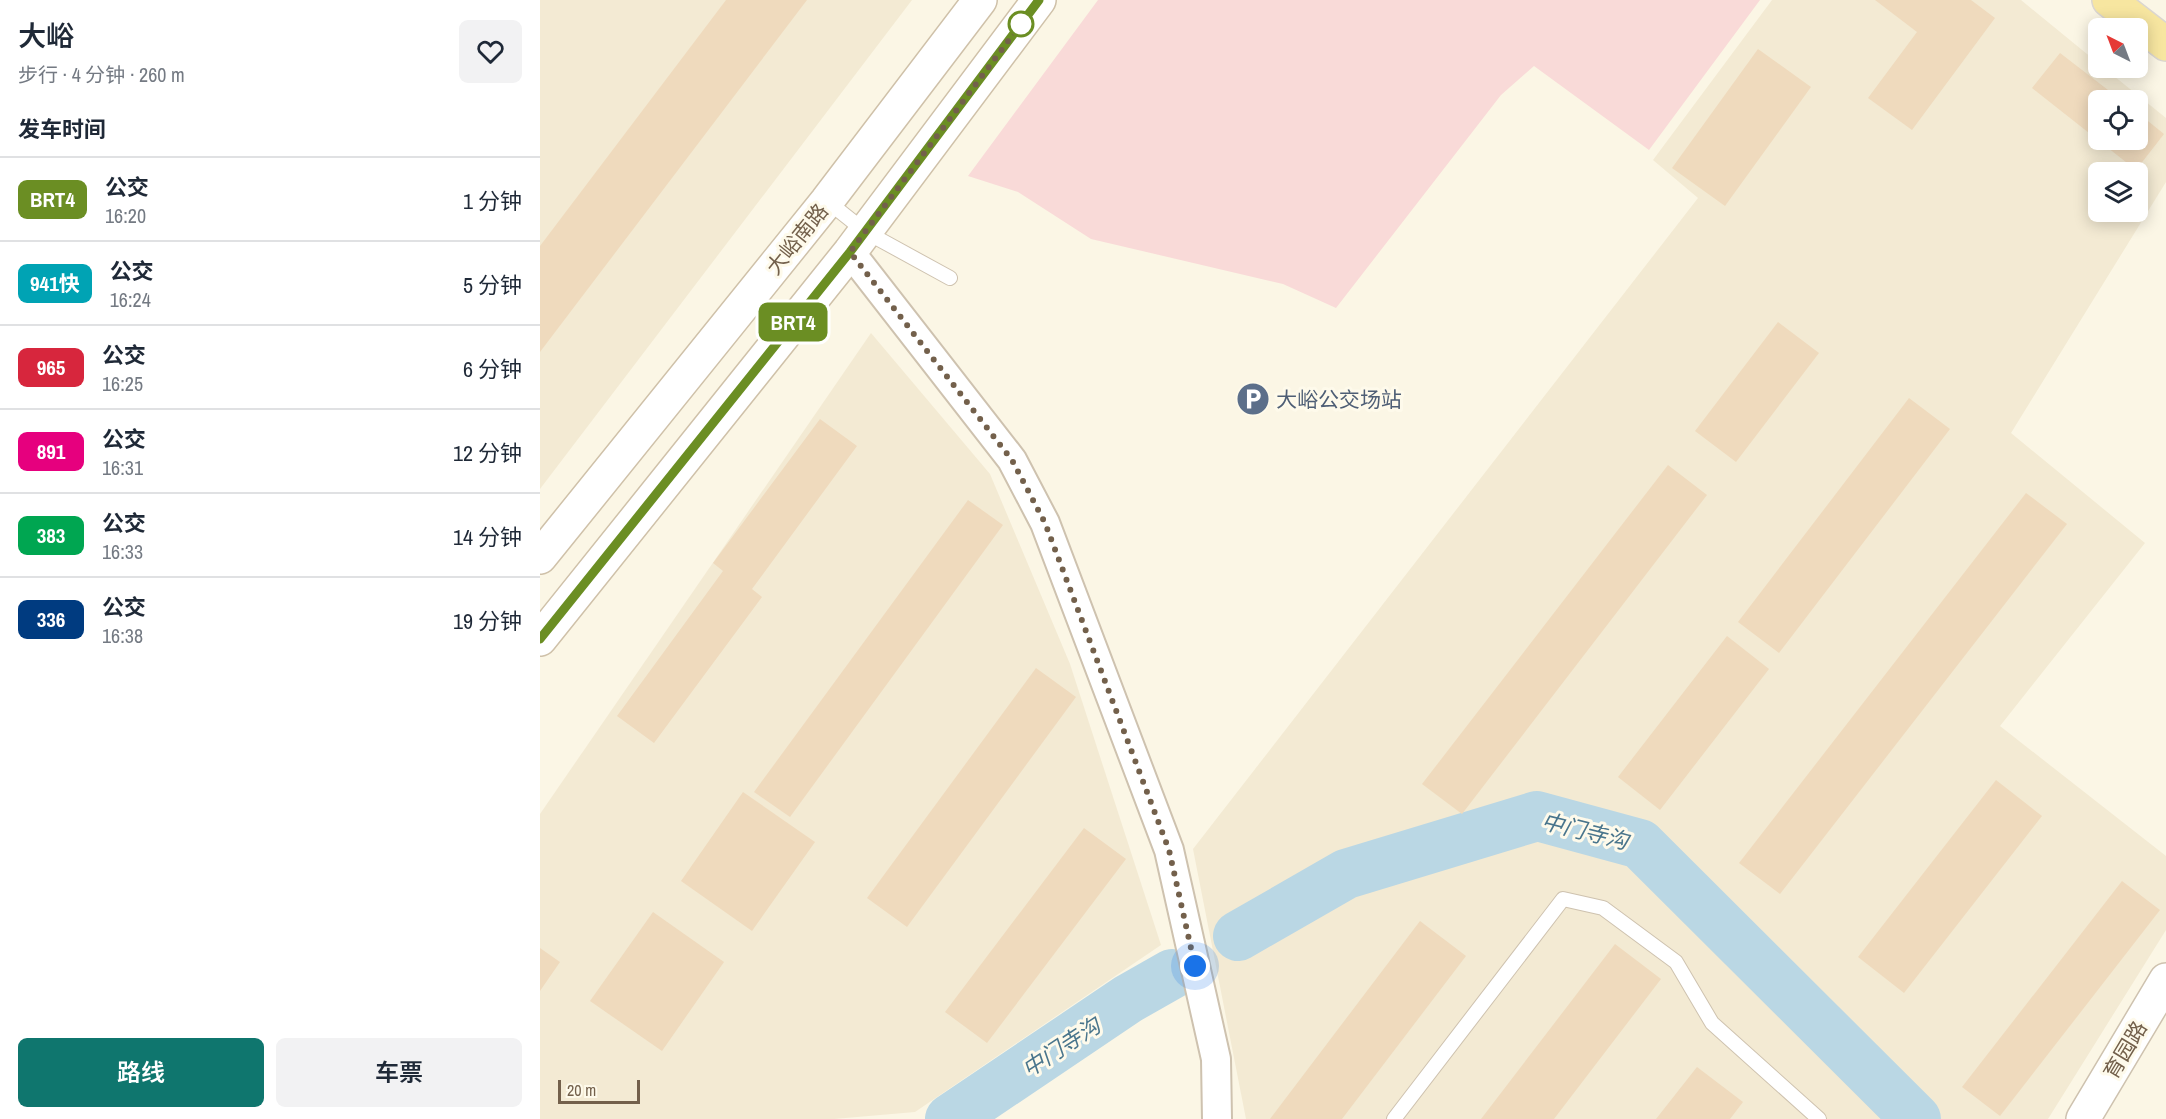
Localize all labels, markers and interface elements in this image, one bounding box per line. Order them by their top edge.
unlabelled marker [1008,11,1034,37]
text: 大峪 [18,17,74,55]
north arrow [2088,18,2148,78]
map controls [2088,18,2148,222]
button: heart [459,20,522,83]
text: 步行 · 4 分钟 · 260 m [18,61,185,88]
button: locate [2088,90,2148,150]
text: 发车时间 [18,114,106,144]
button: layers [2088,162,2148,222]
text: 公交 [105,172,149,202]
text: BRT4 [30,185,75,214]
text: 1 分钟 [463,186,522,216]
street label: 大峪南路 [759,197,835,281]
text: 16:20 [105,202,146,229]
text: 公交 [110,256,154,286]
text: 941快 [30,269,80,298]
text: 5 分钟 [463,270,522,300]
text: 16:24 [110,286,151,313]
line badge: BRT4 [751,302,835,342]
text: BRT4 [771,308,815,337]
text: 公交 [102,340,146,370]
text: 965 [37,353,65,382]
text: 6 分钟 [463,354,522,384]
text: 16:25 [102,370,143,397]
parking icon: 大峪公交场站 [1235,381,1271,417]
place label: 大峪公交场站 [1276,385,1402,414]
text: 公交 [102,424,146,454]
text: 891 [37,437,65,466]
text: 12 分钟 [453,438,522,468]
text: 16:31 [102,454,143,481]
text: 公交 [102,508,146,538]
text: 383 [37,521,65,550]
text: 14 分钟 [453,522,522,552]
text: 16:33 [102,538,143,565]
text: 公交 [102,592,146,622]
text: 336 [37,605,65,634]
text: 19 分钟 [453,606,522,636]
text: 16:38 [102,622,143,649]
water label: 中门寺沟 [1539,806,1633,857]
your location [1180,951,1210,981]
water label: 中门寺沟 [1016,1009,1108,1084]
street label: 育园路 [2096,1016,2154,1084]
button: 路线 [18,1038,264,1107]
button: 车票 [276,1038,522,1107]
scale bar [558,1077,640,1104]
text: 20 m [567,1079,596,1101]

